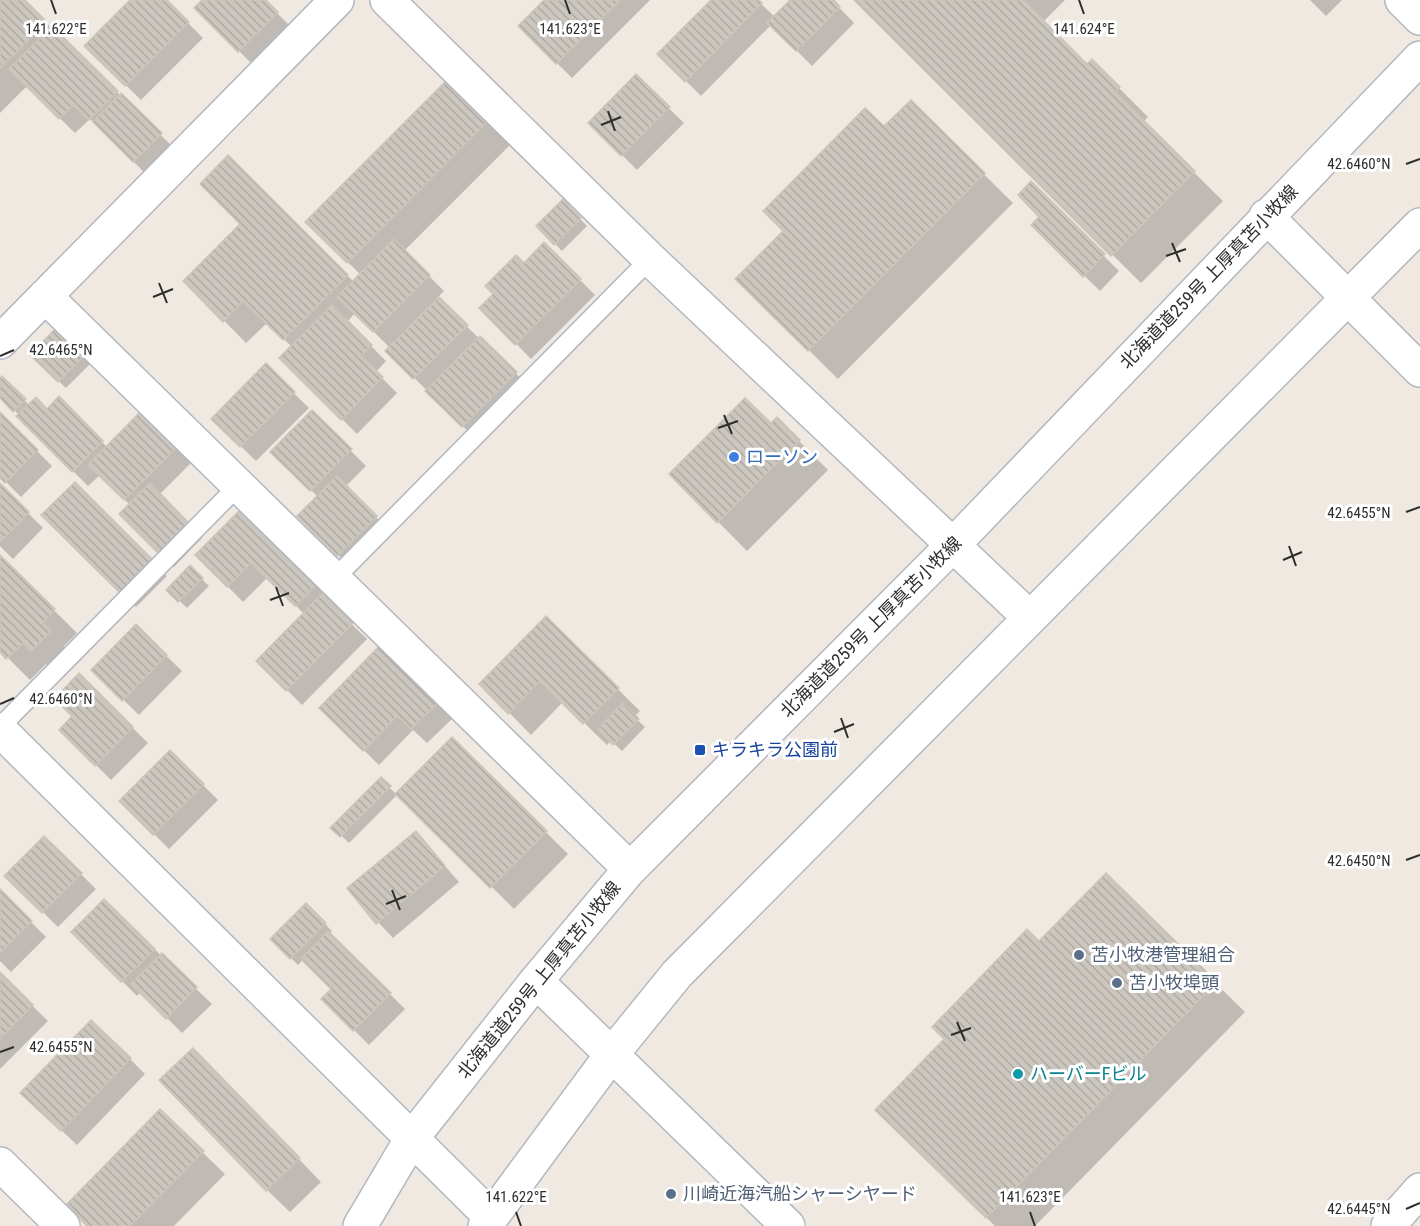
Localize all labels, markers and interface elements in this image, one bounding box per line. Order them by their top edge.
text: 141.622°E [25,20,87,38]
text: 141.623°E [539,20,601,38]
text: 141.624°E [1053,20,1115,38]
text: 42.6460°N [1327,155,1391,173]
street label: 北海道道259号 上厚真苫小牧線 [1115,181,1302,373]
text: 42.6465°N [29,341,93,359]
place label: ローソン [746,446,818,467]
marker: ローソン [727,450,741,464]
text: 42.6455°N [1327,504,1391,522]
street label: 北海道道259号 上厚真苫小牧線 [776,532,965,721]
text: 42.6460°N [29,690,93,708]
place label: キラキラ公園前 [712,739,838,760]
marker: キラキラ公園前 [693,743,707,757]
text: 42.6450°N [1327,852,1391,870]
street label: 北海道道259号 上厚真苫小牧線 [453,877,624,1082]
place label: 苫小牧港管理組合 [1091,944,1235,965]
marker: 苫小牧港管理組合 [1072,948,1086,962]
place label: 苫小牧埠頭 [1129,972,1219,993]
marker: 苫小牧埠頭 [1110,976,1124,990]
text: 42.6455°N [29,1038,93,1056]
place label: ハーバーFビル [1030,1063,1146,1084]
marker: ハーバーFビル [1011,1067,1025,1081]
place label: 川崎近海汽船シャーシヤード [683,1183,917,1204]
marker: 川崎近海汽船シャーシヤード [664,1187,678,1201]
text: 141.622°E [485,1188,547,1206]
text: 141.623°E [999,1188,1061,1206]
text: 42.6445°N [1327,1200,1391,1218]

